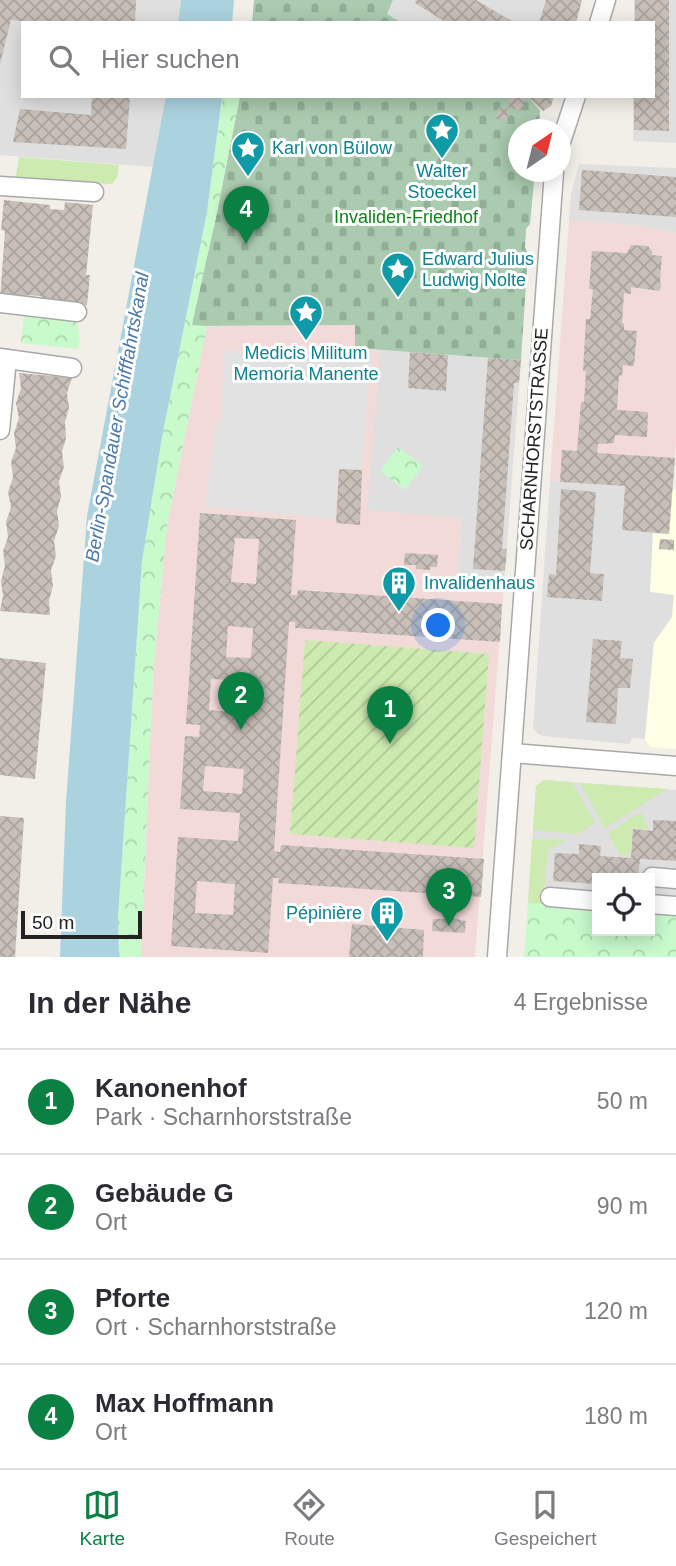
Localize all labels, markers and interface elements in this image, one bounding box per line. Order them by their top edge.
search box [21,21,655,98]
icon: search [45,41,83,79]
text: Hier suchen [101,44,240,74]
place icon: Walter Stoeckel [423,111,461,160]
north arrow [508,119,571,182]
place icon: Karl von Bülow [229,129,267,178]
place label: Karl von Bülow [272,138,393,158]
place label: Walter Stoeckel [407,161,477,202]
pin: 4 [223,186,269,244]
park label: Invaliden-Friedhof [334,207,479,227]
place label: Edward Julius Ludwig Nolte [422,249,534,290]
place icon: Edward Julius Ludwig Nolte [379,250,417,299]
water label: Berlin-Spandauer Schifffahrtskanal [81,270,153,563]
place icon: Medicis Militum Memoria Manente [287,293,325,342]
street label: SCHARNHORSTSTRASSE [516,327,552,551]
place label: Medicis Militum Memoria Manente [233,343,379,384]
building icon: Invalidenhaus [380,564,418,613]
place label: Invalidenhaus [424,573,535,593]
your location [421,608,455,642]
pin: 2 [218,672,264,730]
pin: 1 [367,686,413,744]
pin: 3 [426,868,472,926]
map controls [592,873,655,936]
button: locate [592,873,655,936]
building icon: Pépinière [368,894,406,943]
place label: Pépinière [286,903,362,923]
scale bar [21,908,142,940]
text: 50 m [32,912,74,933]
text: In der Nähe [28,986,191,1019]
text: 4 Ergebnisse [514,989,648,1015]
text: Kanonenhof [95,1073,247,1103]
text: 1 [45,1088,57,1114]
text: 50 m [597,1088,648,1114]
text: Park · Scharnhorststraße [95,1104,352,1130]
text: Gebäude G [95,1178,234,1208]
text: 2 [45,1193,57,1219]
text: 90 m [597,1193,648,1219]
text: Ort [95,1209,127,1235]
text: Pforte [95,1283,170,1313]
text: 3 [45,1298,57,1324]
text: 120 m [584,1298,648,1324]
text: Ort · Scharnhorststraße [95,1314,337,1340]
text: Max Hoffmann [95,1388,274,1418]
text: 4 [45,1403,57,1429]
text: 180 m [584,1403,648,1429]
text: Ort [95,1419,127,1445]
tab: Karte [80,1486,125,1550]
tab: Route [284,1486,335,1550]
tab: Gespeichert [494,1486,596,1550]

